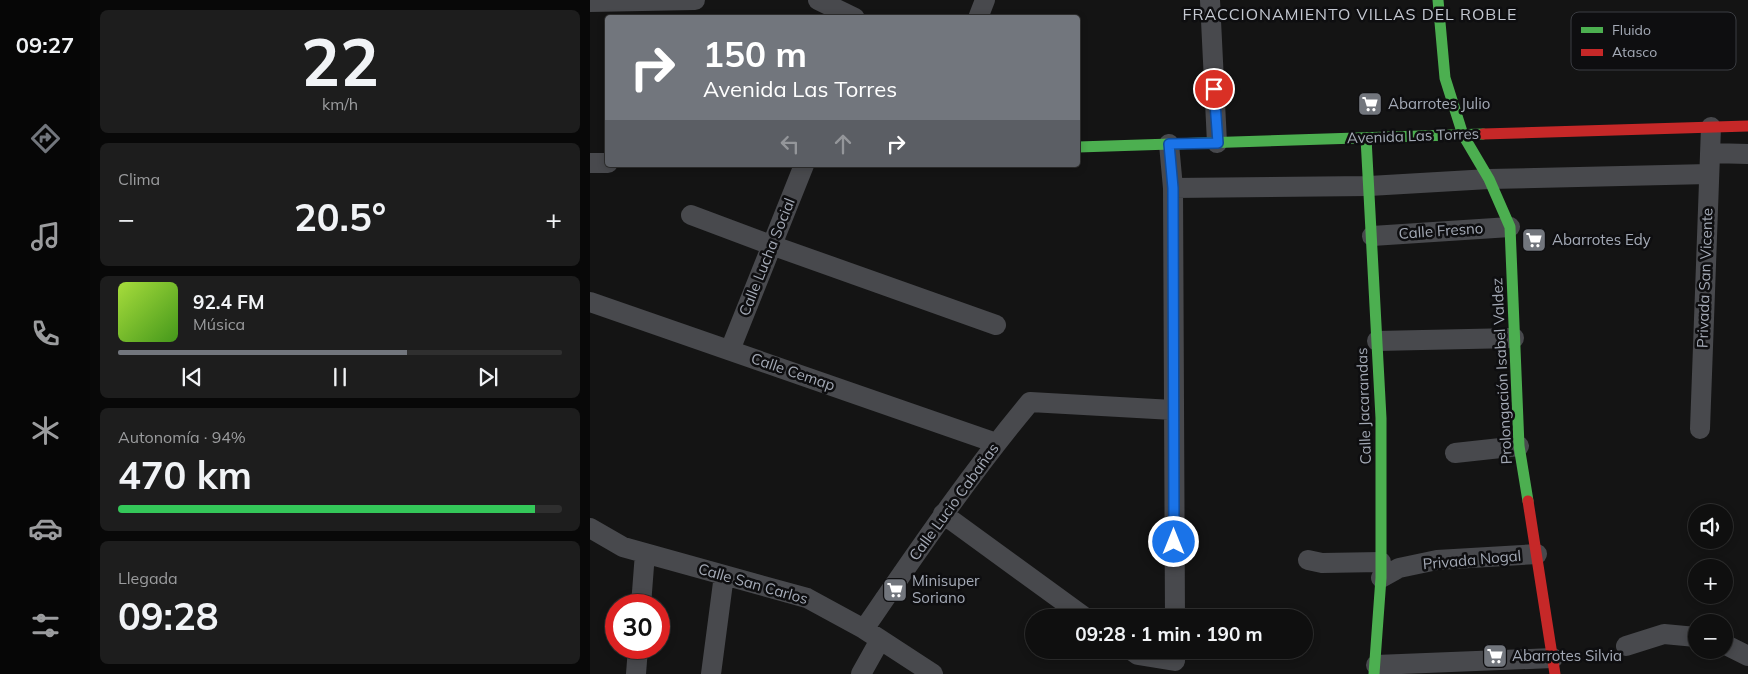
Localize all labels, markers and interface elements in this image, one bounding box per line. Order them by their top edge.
district label: FRACCIONAMIENTO VILLAS DEL ROBLE [1183,4,1517,24]
legend [1571,12,1736,70]
text: 22 [301,21,379,102]
text: Fluido [1612,21,1651,39]
text: 09:27 [16,31,74,59]
text: 150 m [703,32,807,76]
icon: right [620,35,685,100]
text: Atasco [1612,43,1657,61]
pin [1193,68,1235,110]
text: Avenida Las Torres [703,75,897,103]
icon: arrive [1200,75,1228,103]
supermarket icon: Abarrotes Julio [1357,91,1383,117]
text: km/h [322,94,358,114]
place label: Abarrotes Julio [1388,94,1490,113]
icon: directions [28,121,63,156]
street label: Avenida Las Torres [1347,124,1479,147]
icon: left [776,130,804,158]
icon: ahead [829,130,857,158]
icon: right [882,130,910,158]
text: Clima [118,169,160,189]
text: 20.5° [294,193,386,241]
street label: Calle Lucha Social [734,195,799,319]
text: − [118,201,135,236]
text: + [545,201,562,236]
street label: Privada San Vicente [1693,208,1716,348]
street label: Calle Fresno [1398,218,1484,243]
icon: music [28,219,63,254]
supermarket icon: Abarrotes Edy [1521,227,1547,253]
place label: Abarrotes Edy [1552,230,1651,249]
street label: Prolongación Isabel Valdez [1487,277,1516,465]
text: 92.4 FM [193,290,265,314]
text: Música [193,314,245,334]
icon: phone [28,316,63,351]
street label: Calle Jacarandas [1352,347,1375,465]
street label: Calle Cemap [749,348,838,395]
icon: previous [178,363,206,391]
icon: pause [326,363,354,391]
icon: next [474,363,502,391]
icon: climate [28,413,63,448]
text: Autonomía · 94% [118,427,246,447]
street label: Calle Lucio Cabañas [905,439,1003,564]
text: 470 km [118,451,252,499]
map controls [1688,504,1733,659]
button: sound [1688,504,1733,549]
icon: car [28,511,63,546]
position arrow [1147,515,1199,567]
street label: Privada Nogal [1422,546,1522,573]
street label: Calle San Carlos [696,559,810,608]
button: + [1688,559,1733,604]
text: Llegada [118,568,178,588]
place label: Minisuper Soriano [912,571,980,607]
supermarket icon: Minisuper Soriano [882,577,908,603]
text: 09:28 [118,592,219,640]
speed limit sign: 30 [605,594,670,659]
icon: filters [28,608,63,643]
button: − [1688,614,1733,659]
text: 09:28 · 1 min · 190 m [1075,622,1263,646]
supermarket icon: Abarrotes Silvia [1482,643,1508,669]
place label: Abarrotes Silvia [1512,646,1622,665]

